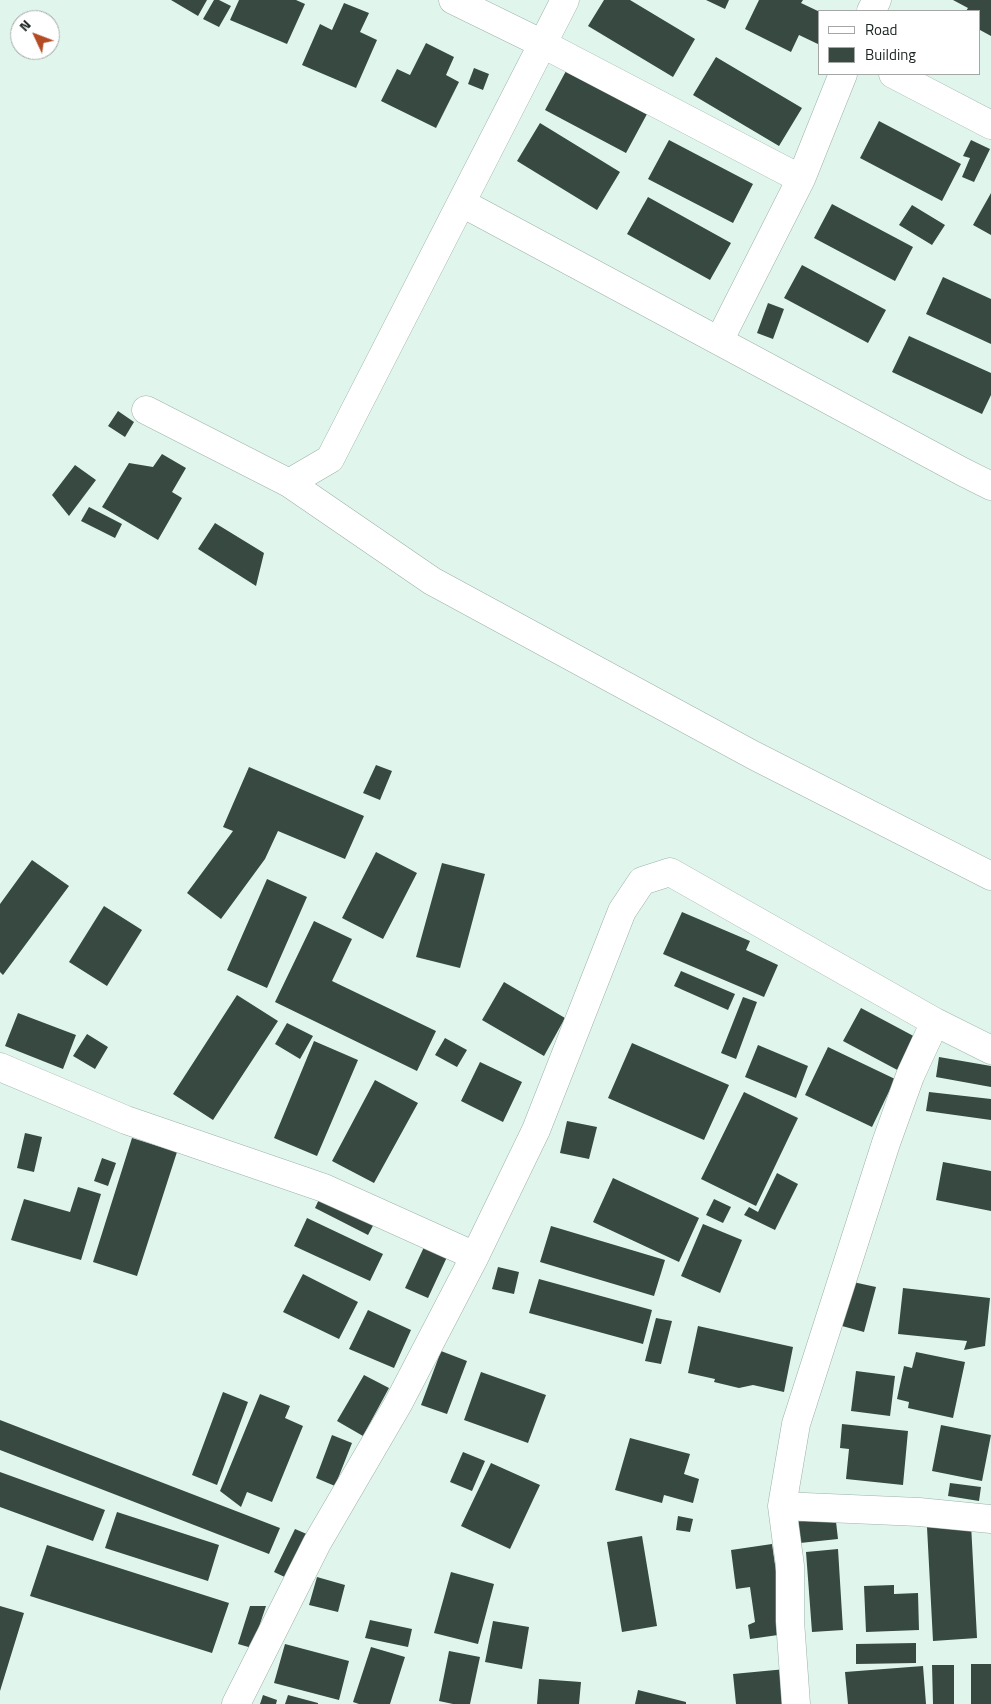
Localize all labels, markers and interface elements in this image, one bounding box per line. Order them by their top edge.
north arrow [10,10,60,60]
legend [818,10,981,75]
text: N [13,14,35,36]
text: Road [865,18,897,41]
text: Building [865,43,916,66]

